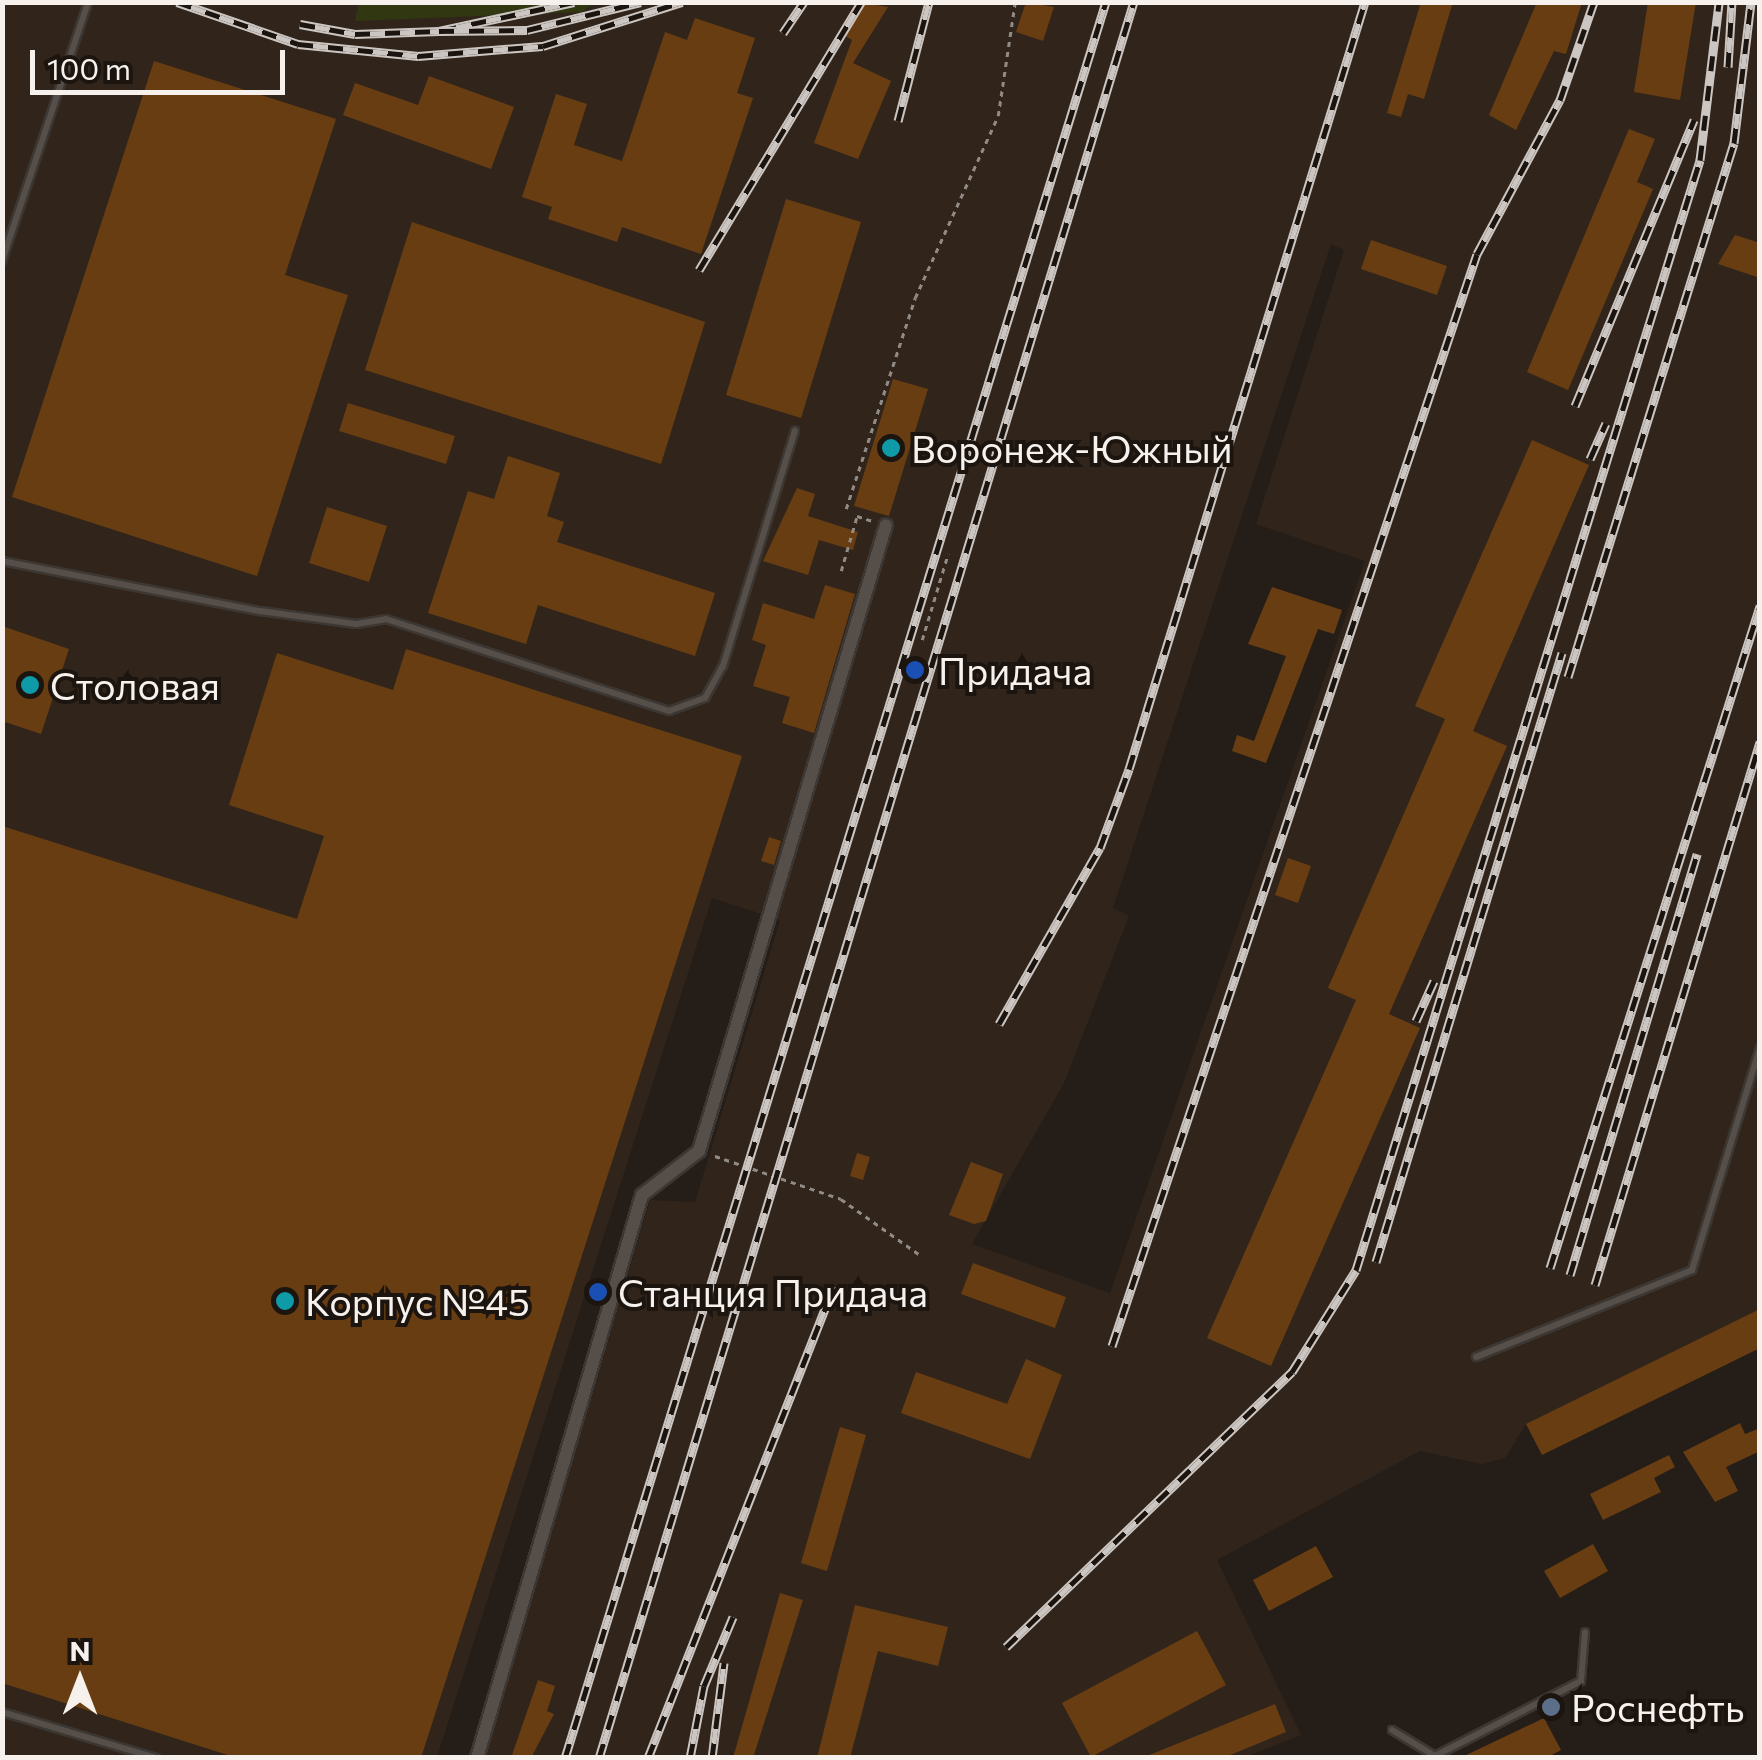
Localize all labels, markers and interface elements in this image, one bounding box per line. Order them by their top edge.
scale bar [35,30,290,92]
text: 100 m [47,49,131,86]
place label: Воронеж-Южный [911,425,1233,471]
marker: Воронеж-Южный [880,437,902,459]
place label: Придача [938,647,1092,693]
marker: Придача [902,657,928,683]
place label: Столовая [50,662,220,708]
marker: Столовая [19,674,41,696]
place label: Станция Придача [618,1269,928,1315]
place label: Корпус №45 [305,1278,530,1324]
marker: Станция Придача [587,1281,609,1303]
marker: Корпус №45 [274,1290,296,1312]
north arrow [30,1630,130,1730]
text: N [70,1633,91,1667]
place label: Роснефть [1571,1684,1744,1730]
marker: Роснефть [1540,1696,1562,1718]

